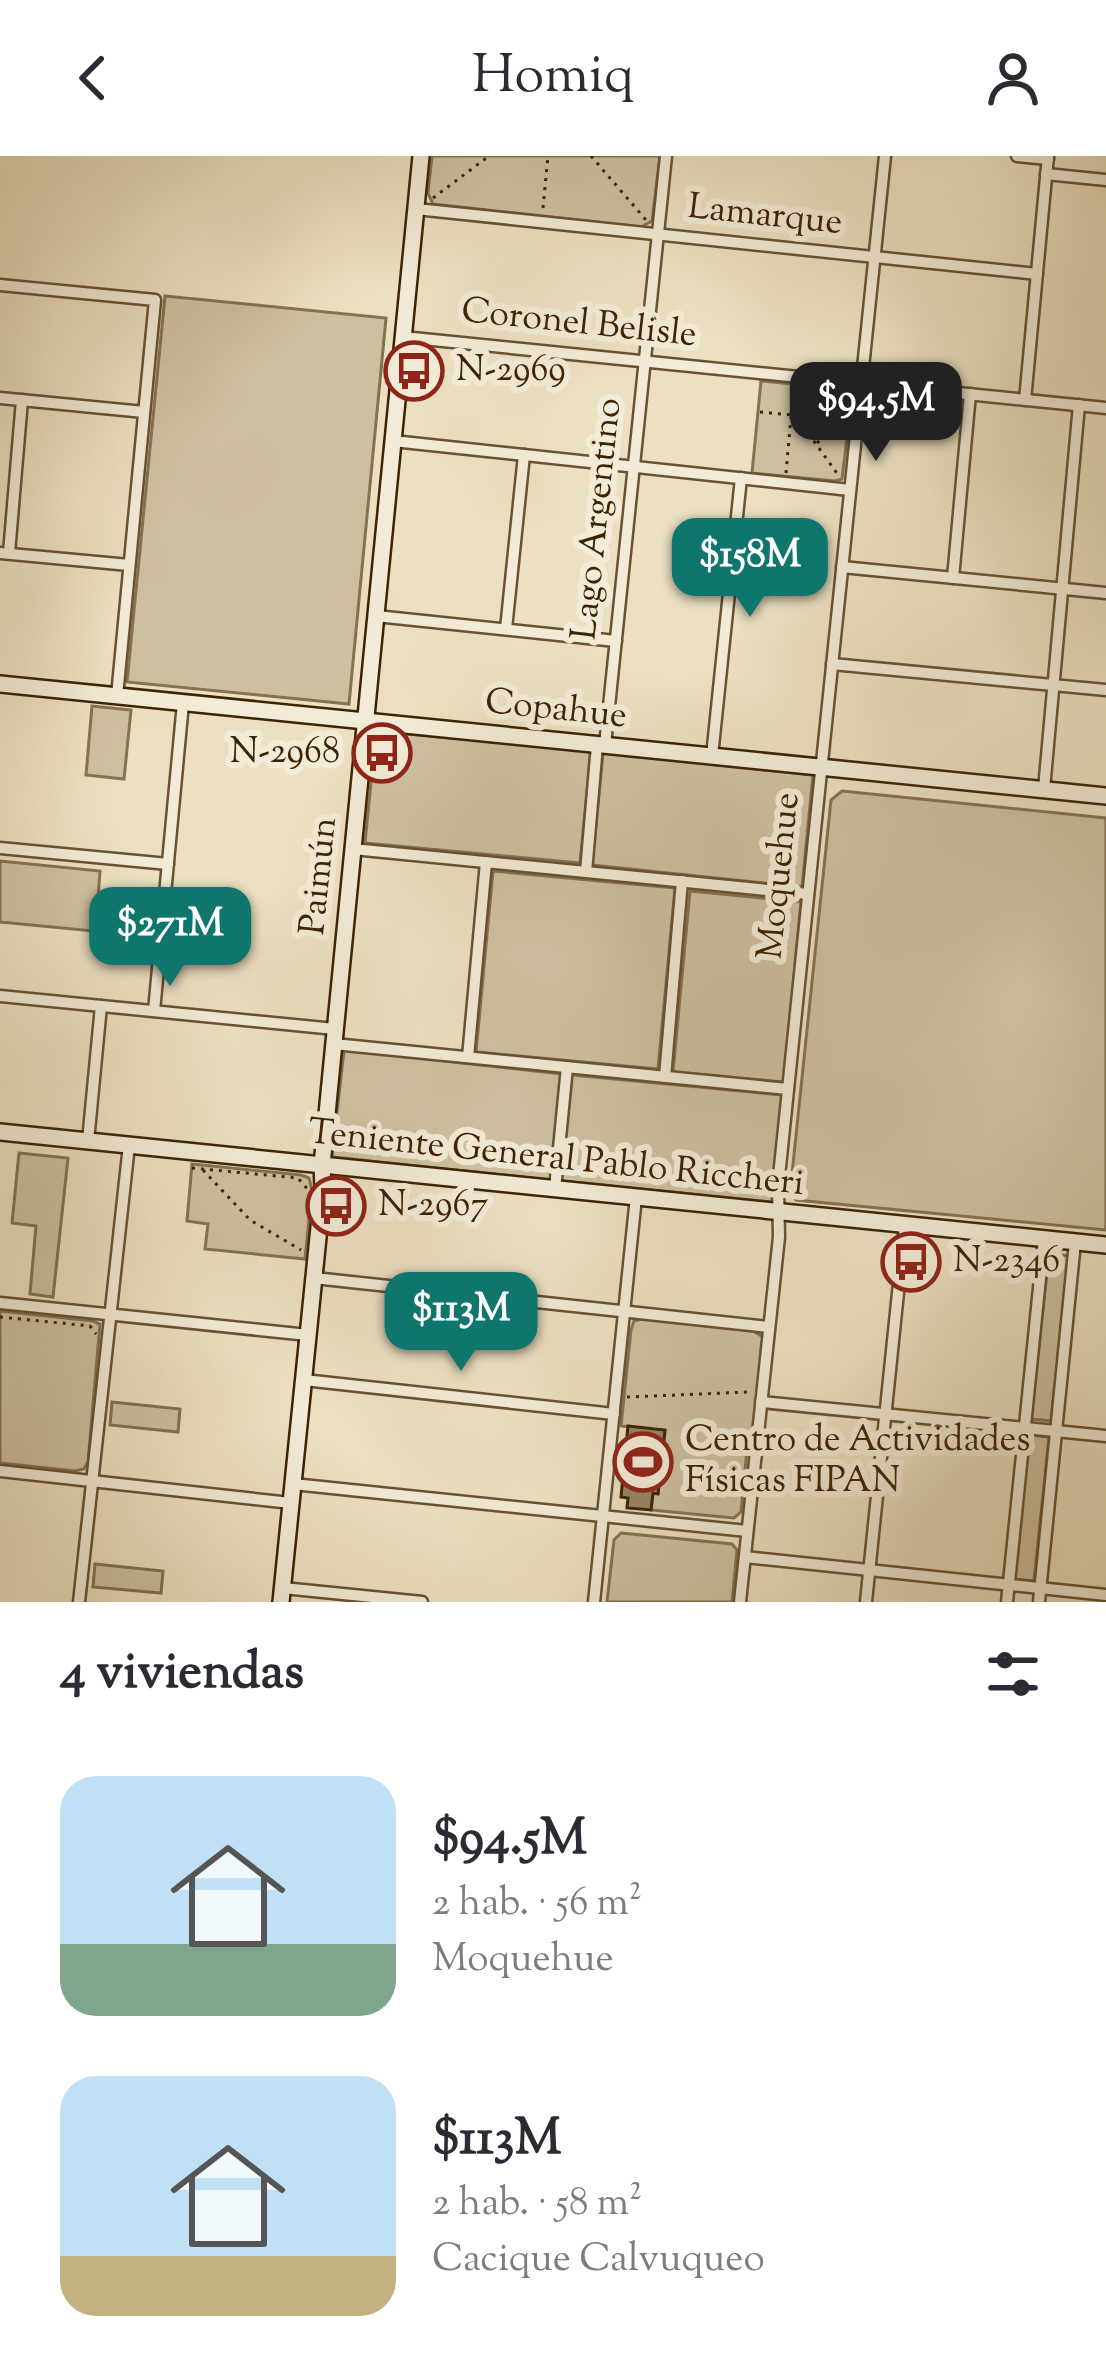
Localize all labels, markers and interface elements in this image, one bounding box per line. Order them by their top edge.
text: Homiq [472,39,634,117]
icon: back [60,45,126,111]
icon: person [980,45,1046,111]
street label: Lamarque [685,182,845,250]
street label: Coronel Belisle [459,286,699,362]
bus stop icon: N-2969 [383,340,445,402]
place label: N-2969 [456,345,566,397]
pin: $94.5M [778,362,974,464]
text: $94.5M [817,373,935,429]
street label: Lago Argentino [559,396,637,642]
pin: $158M [666,518,834,620]
text: $158M [699,529,801,585]
street label: Copahue [483,677,629,743]
bus stop icon: N-2968 [351,722,413,784]
place label: N-2968 [230,727,340,779]
street label: Moquehue [745,790,815,962]
street label: Paimún [288,815,352,937]
pin: $271M [86,887,254,989]
text: $271M [116,898,224,954]
street label: Teniente General Pablo Riccheri [305,1107,807,1211]
bus stop icon: N-2967 [305,1175,367,1237]
place label: N-2967 [378,1180,488,1232]
bus stop icon: N-2346 [880,1231,942,1293]
place label: N-2346 [953,1236,1060,1288]
pin: $113M [377,1272,545,1374]
text: $113M [412,1283,510,1339]
place label: Centro de Actividades Físicas FIPAN [685,1415,1030,1508]
sports icon: Centro de Actividades Físicas FIPAN [612,1431,674,1493]
text: 4 viviendas [60,1638,304,1711]
icon: filters [980,1641,1046,1707]
text: $94.5M [432,1804,587,1877]
icon: home [156,1824,300,1968]
text: 2 hab. · 56 m² [432,1877,642,1933]
text: Moquehue [432,1933,614,1989]
text: $113M [432,2104,561,2177]
icon: home [156,2124,300,2268]
text: 2 hab. · 58 m² [432,2177,642,2233]
text: Cacique Calvuqueo [432,2233,765,2289]

